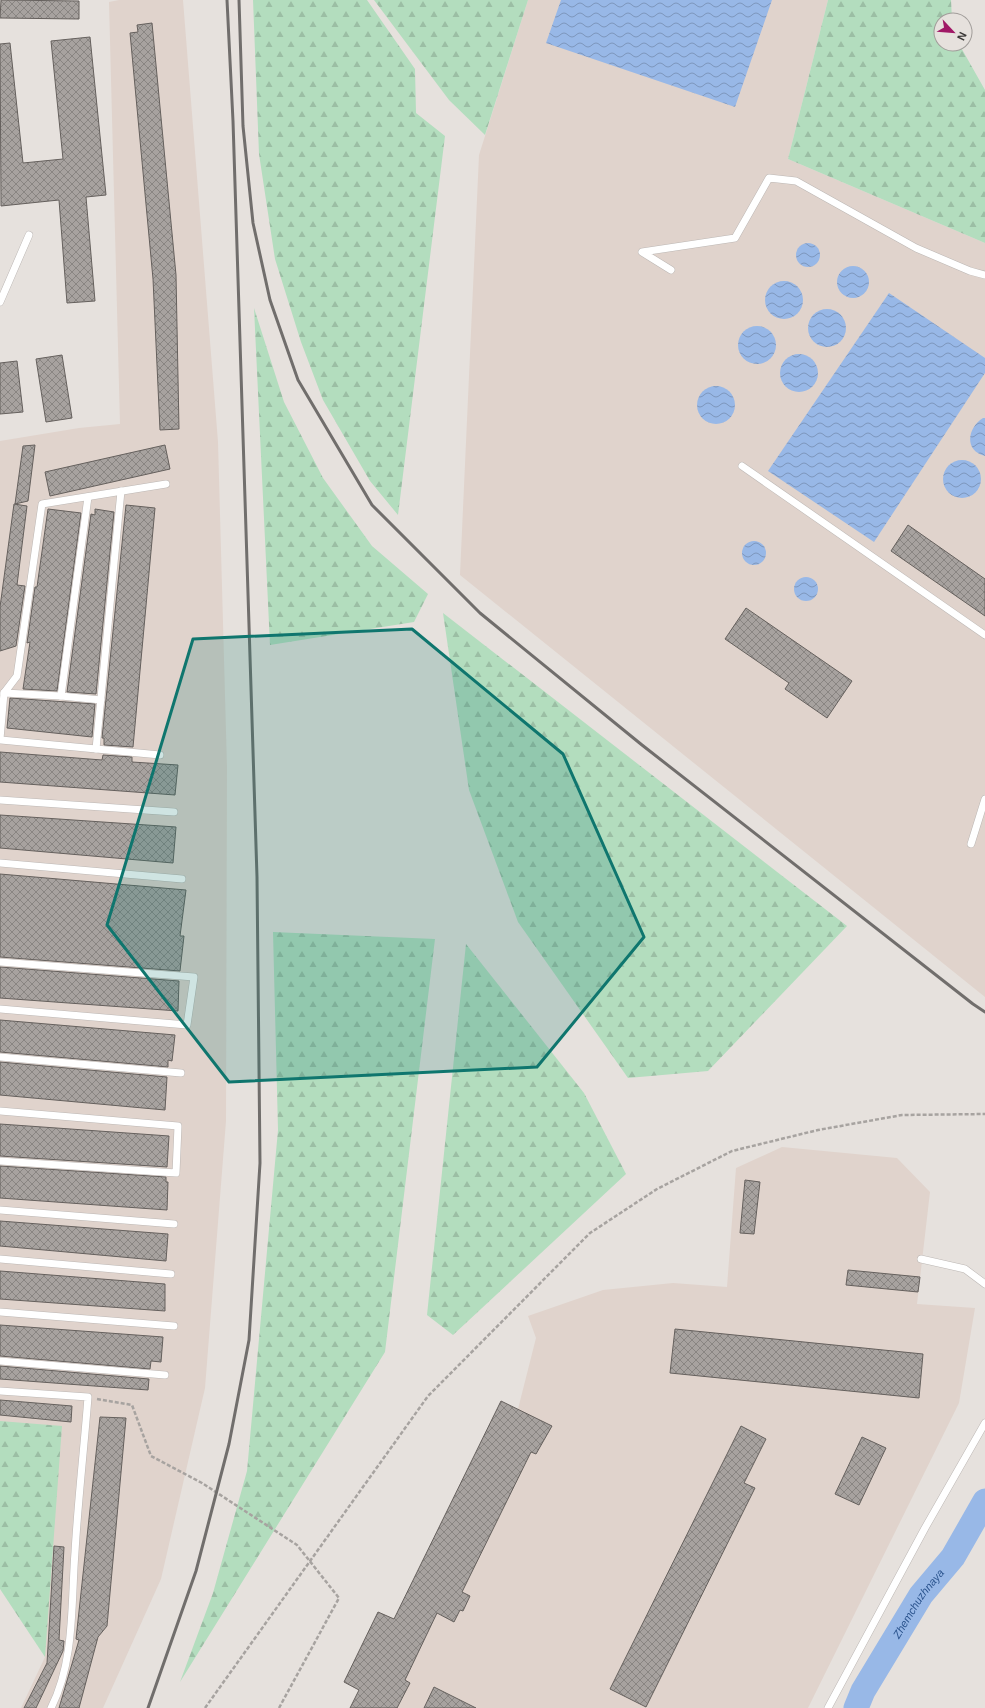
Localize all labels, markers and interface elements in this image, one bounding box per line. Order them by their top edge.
north arrow [933,12,973,52]
text: N [955,30,969,43]
water label: Zhemchuzhnaya [890,1567,946,1641]

